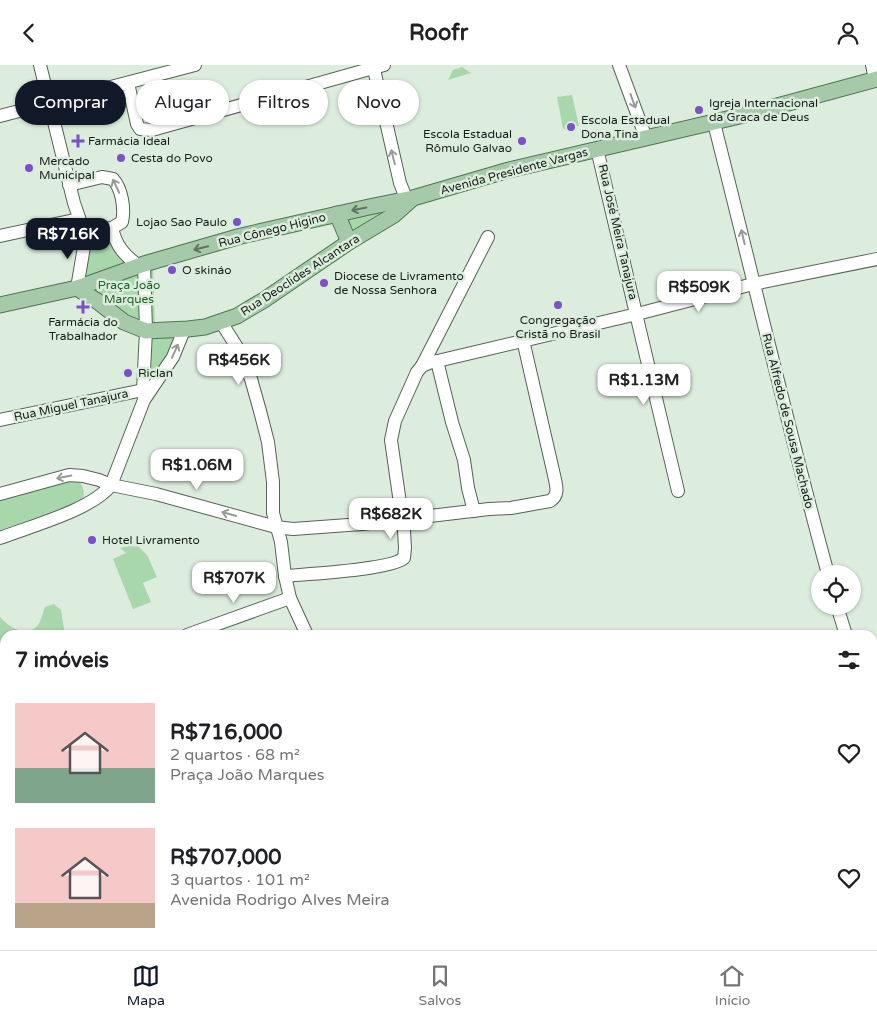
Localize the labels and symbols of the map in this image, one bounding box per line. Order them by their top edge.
one-way arrow [629,93,638,108]
place label: Igreja Internacional da Graca de Deus [709,96,818,124]
marker: Igreja Internacional da Graca de Deus [693,104,705,116]
place label: Escola Estadual Dona Tina [581,113,670,141]
marker: Escola Estadual Dona Tina [565,121,577,133]
place label: Escola Estadual Rômulo Galvao [423,127,512,155]
place label: Farmácia Ideal [88,134,170,148]
marker: Farmácia Ideal [72,135,84,147]
marker: Escola Estadual Rômulo Galvao [516,135,528,147]
street label: Avenida Presidente Vargas [439,144,589,197]
one-way arrow [388,149,397,165]
place label: Cesta do Povo [131,151,213,165]
marker: Cesta do Povo [115,152,127,164]
place label: Mercado Municipal [39,154,95,182]
marker: Mercado Municipal [23,162,35,174]
street label: Rua José Meira Tanajura [596,163,640,301]
one-way arrow [111,179,121,194]
one-way arrow [351,205,367,214]
street label: Rua Cônego Higino [217,210,327,250]
place label: Lojao Sao Paulo [136,215,227,229]
marker: Lojao Sao Paulo [231,216,243,228]
pin: R$716K [27,217,109,260]
one-way arrow [737,229,747,245]
street label: Rua Deoclides Alcantara [238,231,362,319]
one-way arrow [193,243,209,253]
place label: O skináo [182,263,232,277]
marker: O skináo [166,264,178,276]
place label: Diocese de Livramento de Nossa Senhora [334,269,464,297]
pin: R$509K [658,271,740,313]
marker: Diocese de Livramento de Nossa Senhora [318,277,330,289]
park label: Praça João Marques [98,278,160,306]
marker: Congregação Cristã no Brasil [552,299,564,311]
marker: Farmácia do Trabalhador [77,301,89,313]
place label: Congregação Cristã no Brasil [515,313,601,341]
place label: Farmácia do Trabalhador [48,315,118,343]
street label: Rua Alfredo de Sousa Machado [759,332,817,510]
pin: R$456K [198,343,280,386]
one-way arrow [170,344,180,359]
pin: R$1.13M [598,363,690,406]
place label: Riclan [138,366,173,380]
marker: Riclan [122,367,134,379]
street label: Rua Miguel Tanajura [12,386,130,424]
pin: R$1.06M [151,449,243,491]
one-way arrow [56,472,72,482]
pin: R$682K [350,497,432,540]
one-way arrow [221,509,237,519]
place label: Hotel Livramento [102,533,200,547]
marker: Hotel Livramento [86,534,98,546]
pin: R$707K [193,561,275,604]

